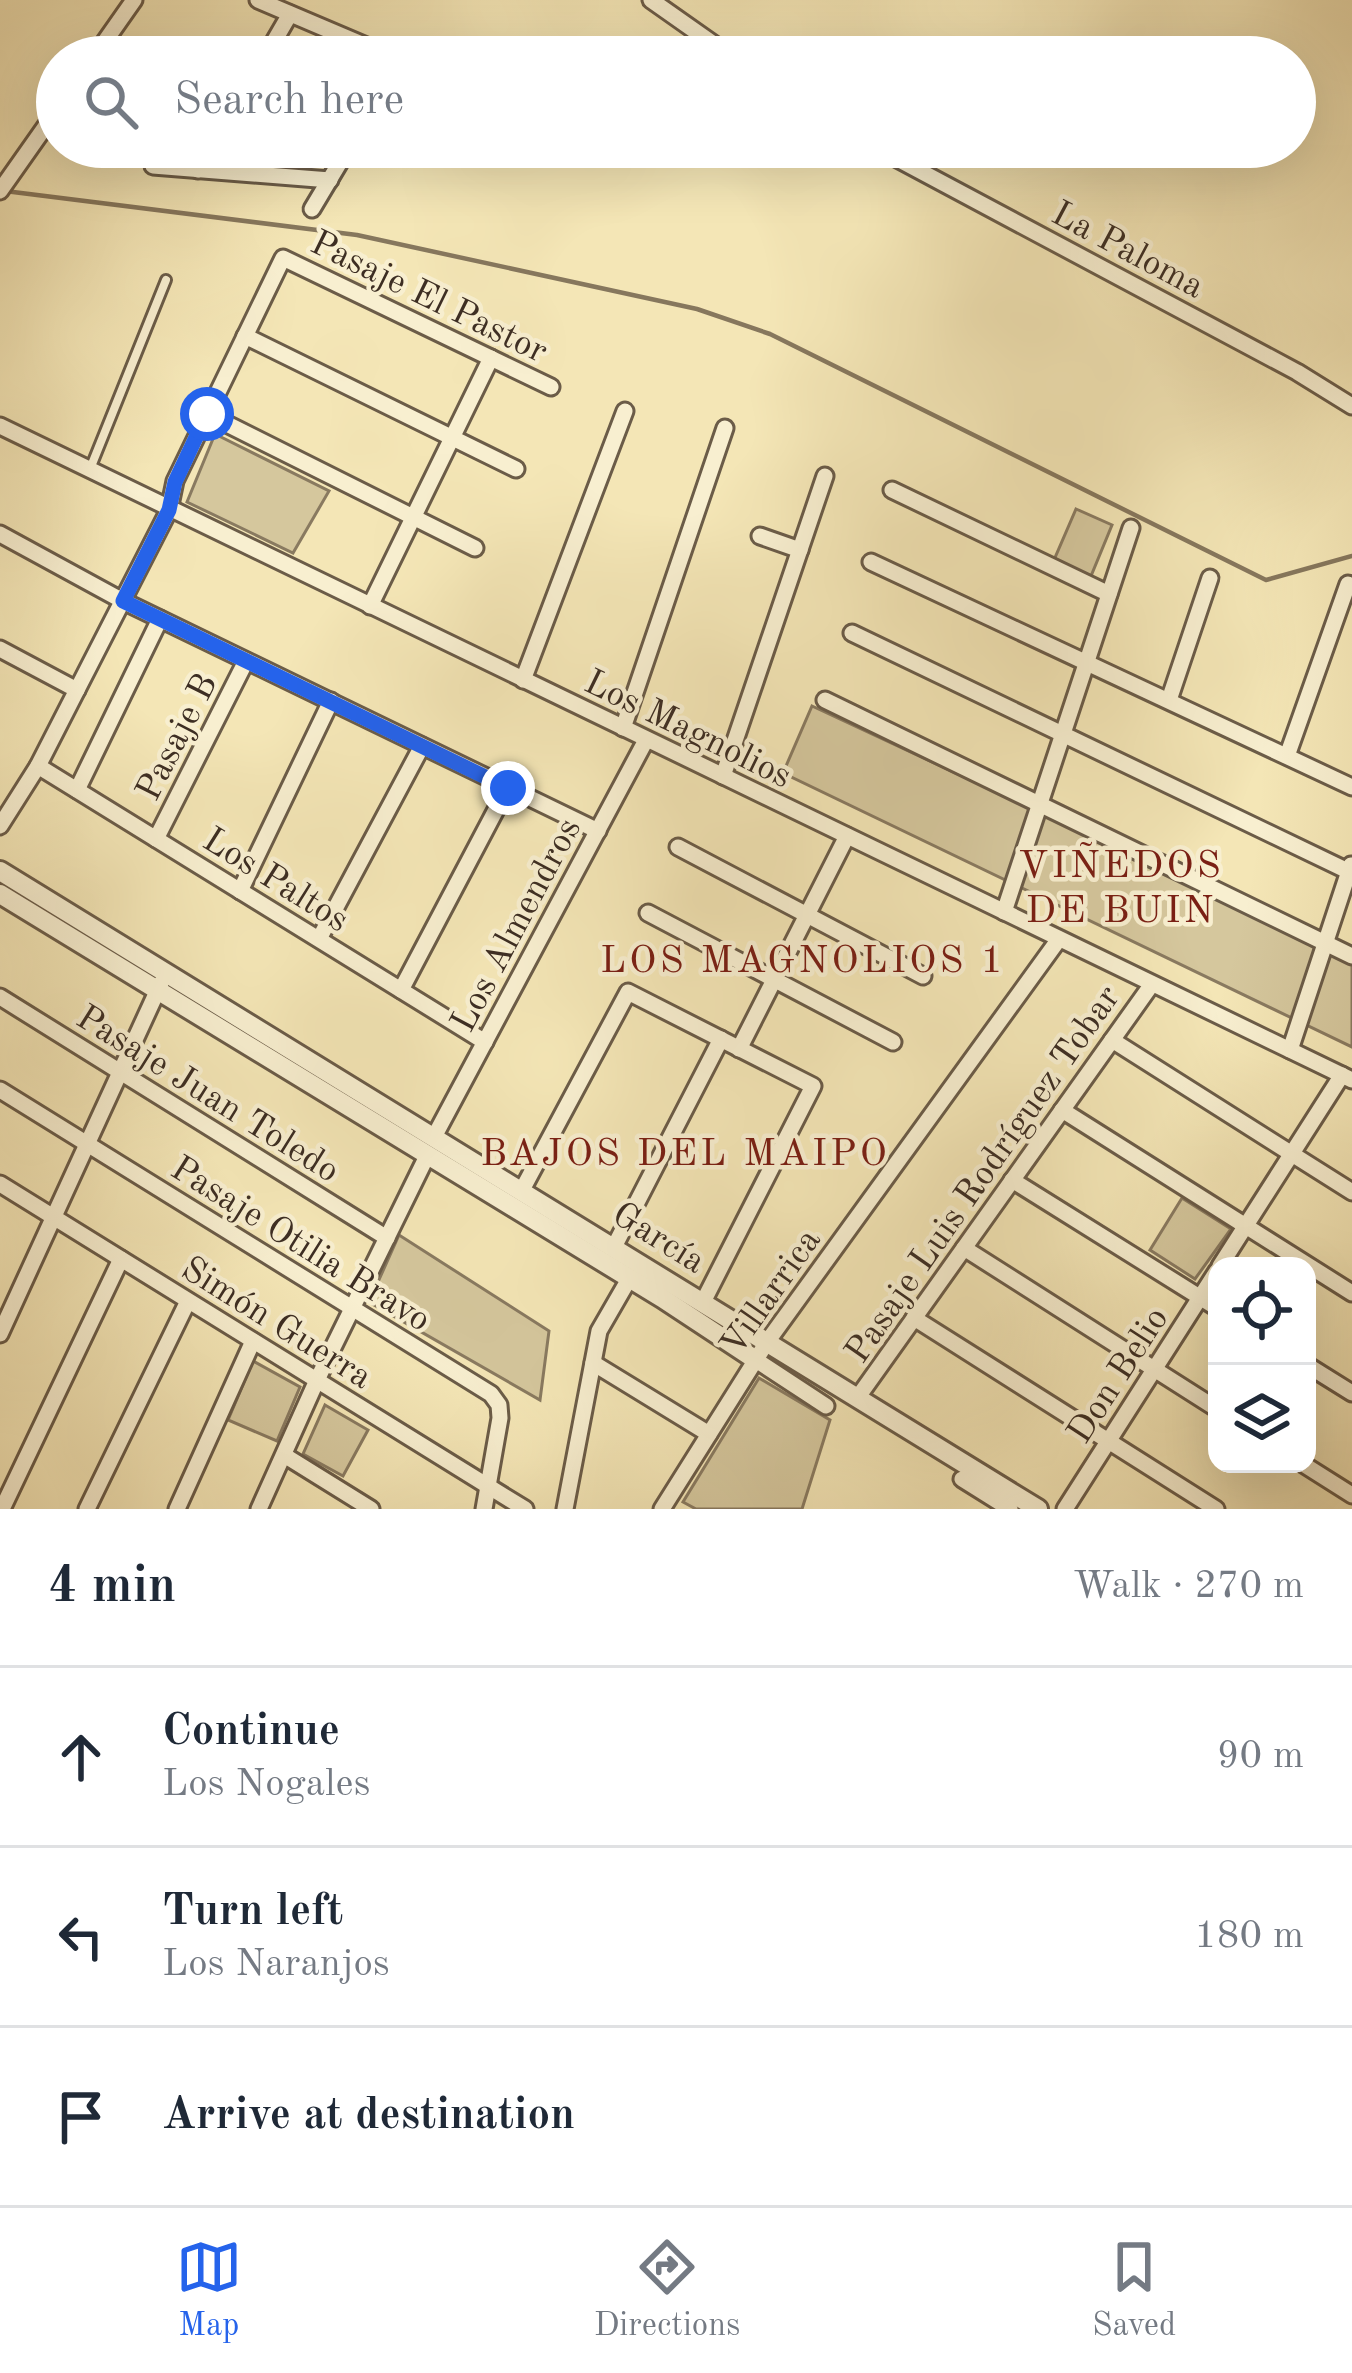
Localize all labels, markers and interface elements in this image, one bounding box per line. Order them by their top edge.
search box [36,36,1316,168]
icon: search [78,69,144,135]
text: Search here [174,79,404,124]
street label: La Paloma [1045,197,1209,307]
street label: Pasaje El Pastor [304,226,552,372]
route start [180,387,234,441]
street label: Los Magnolios [578,665,796,796]
street label: Pasaje B [131,669,226,807]
route end [481,761,535,815]
street label: Los Almendros [446,813,589,1039]
street label: Los Paltos [196,823,354,940]
district label: VIÑEDOS DE BUIN [1018,841,1224,931]
district label: LOS MAGNOLIOS 1 [600,942,1006,981]
street label: Pasaje Luis Rodríguez Tobar [840,980,1129,1370]
street label: Pasaje Juan Toledo [69,1000,345,1191]
district label: BAJOS DEL MAIPO [480,1135,890,1174]
street label: Pasaje Otilia Bravo [164,1151,436,1340]
street label: García [605,1197,711,1282]
street label: Villarrica [716,1223,829,1363]
street label: Simón Guerra [174,1252,378,1397]
map controls [1208,1257,1316,1473]
button: locate [1208,1257,1316,1365]
street label: Don Belio [1062,1302,1176,1451]
button: layers [1208,1365,1316,1473]
text: 4 min [48,1562,176,1613]
text: Walk · 270 m [1073,1567,1304,1606]
text: Continue [162,1710,340,1755]
icon: ahead [48,1724,114,1790]
text: 90 m [1217,1737,1304,1776]
text: Los Nogales [162,1765,370,1804]
text: Turn left [162,1890,343,1935]
icon: left [48,1904,114,1970]
text: 180 m [1194,1917,1304,1956]
text: Los Naranjos [162,1945,390,1984]
icon: arrive [48,2084,114,2150]
text: Arrive at destination [162,2094,575,2139]
tab: Map [176,2234,242,2347]
tab: Directions [594,2234,740,2347]
tab: Saved [1092,2234,1176,2347]

